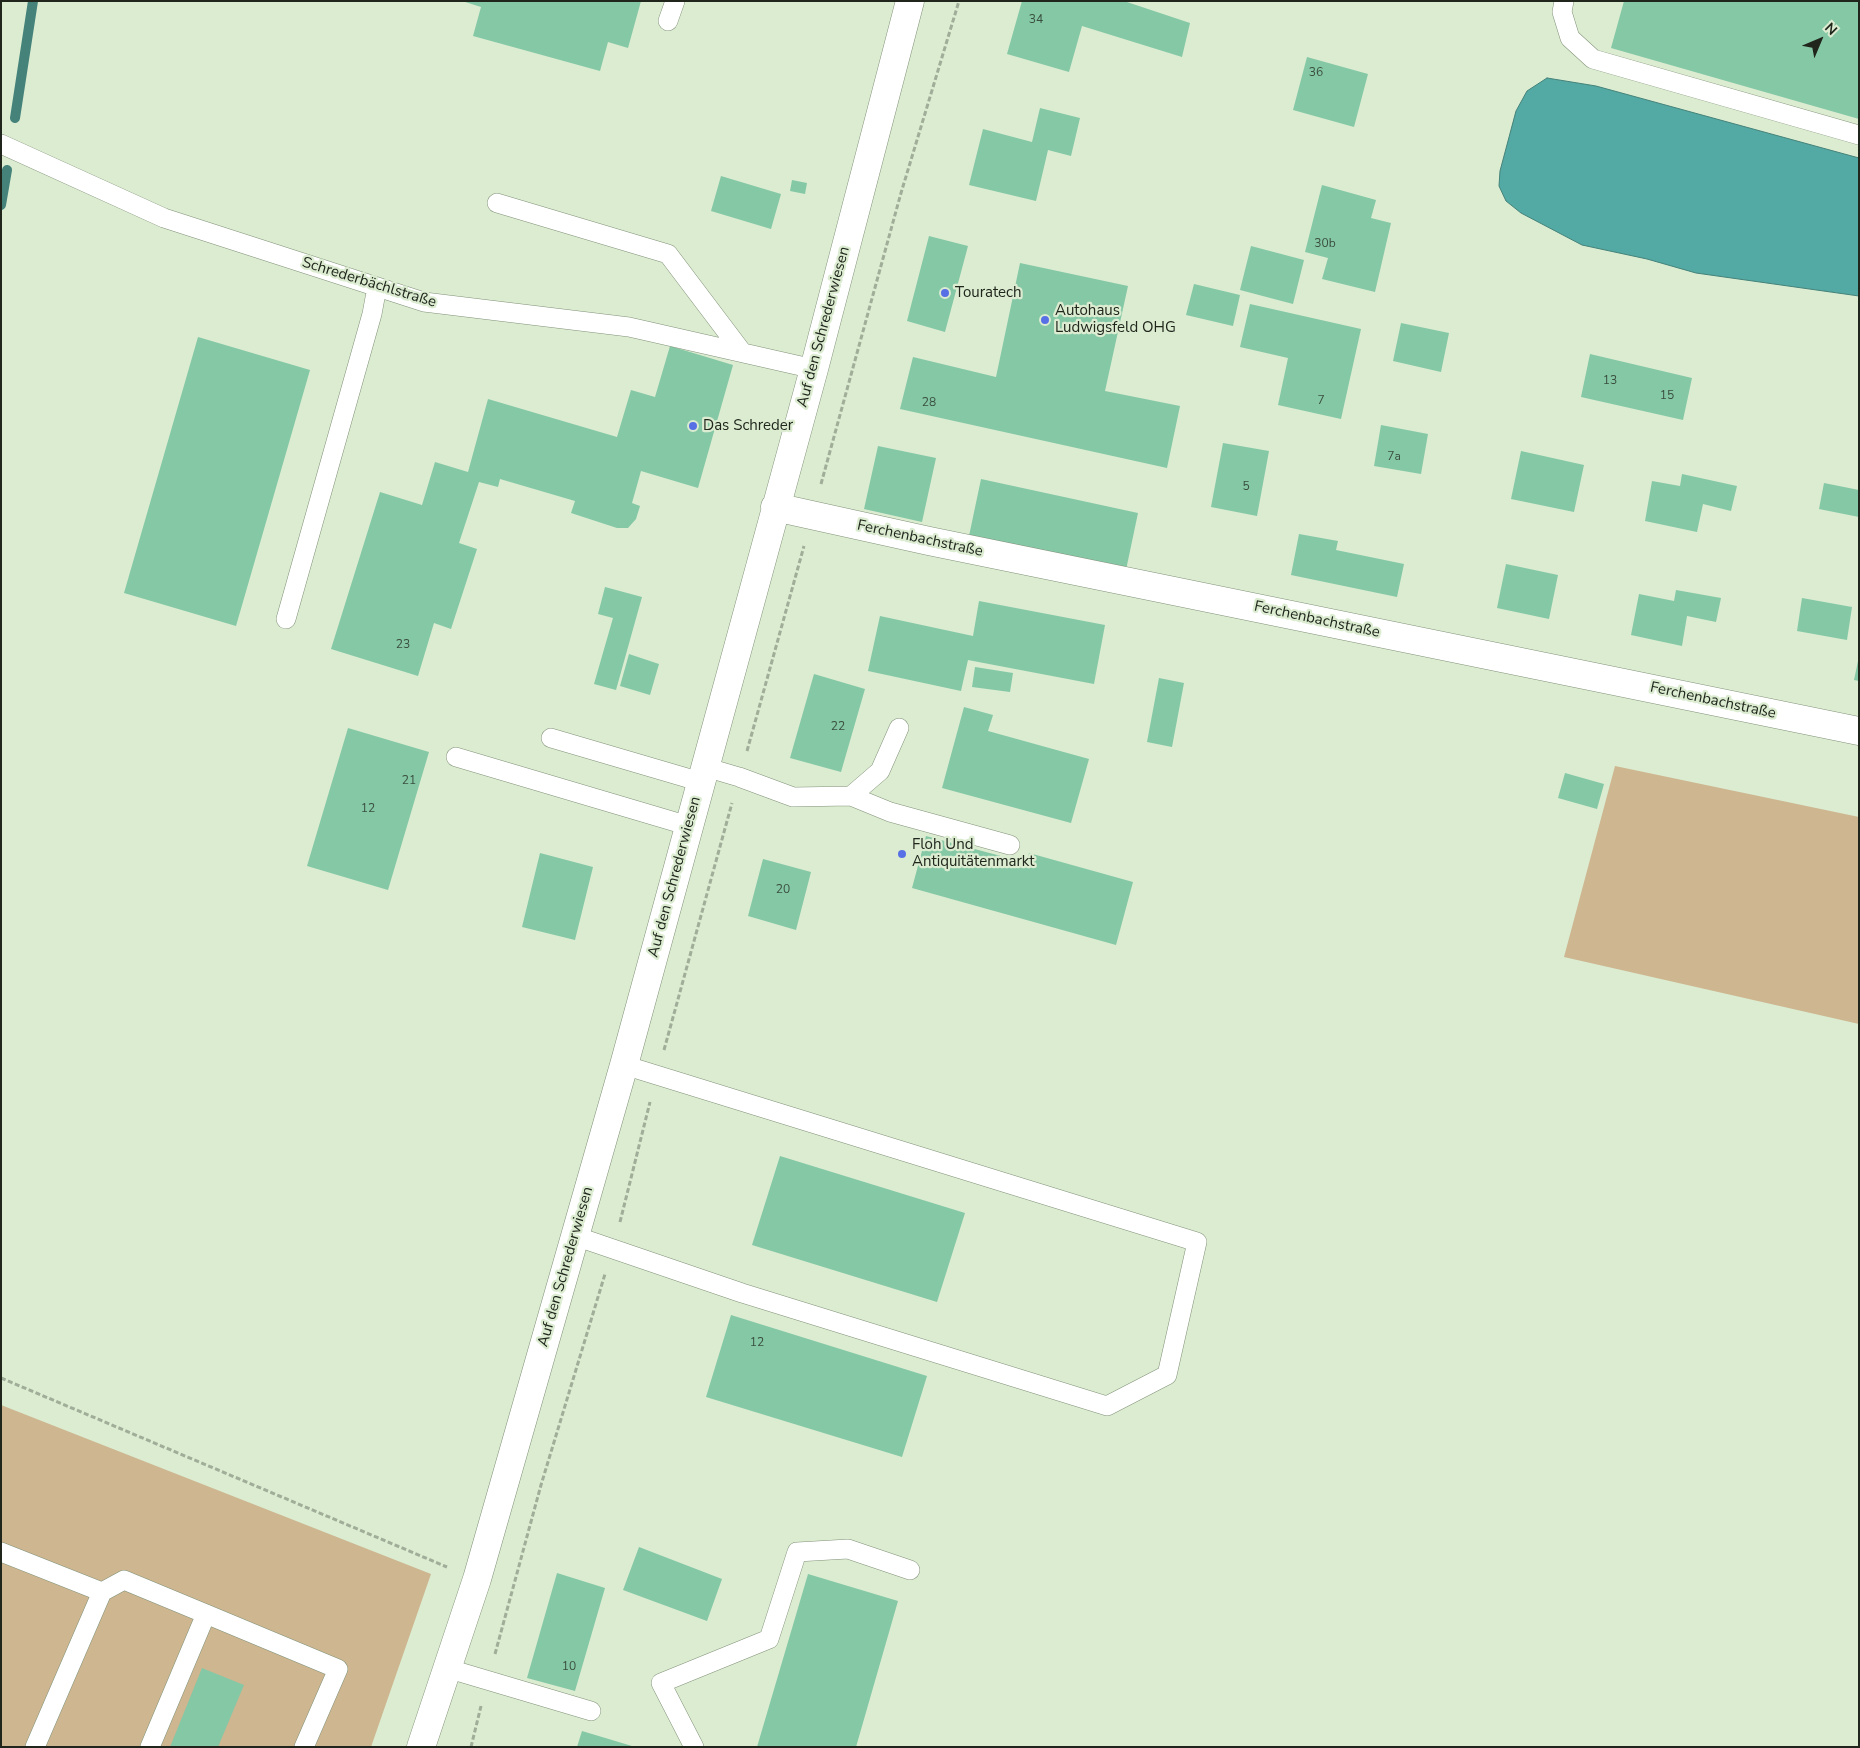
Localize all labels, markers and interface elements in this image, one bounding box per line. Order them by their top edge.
house number: 34 [1029,13,1043,27]
north arrow [1795,15,1845,65]
text: N [1821,19,1841,39]
house number: 36 [1309,66,1323,80]
house number: 30b [1314,237,1336,251]
street label: Auf den Schrederwiesen [794,245,854,409]
street label: Schrederbächlstraße [300,254,438,312]
place label: Touratech [955,284,1022,302]
marker: Touratech [939,287,951,299]
place label: Autohaus Ludwigsfeld OHG [1055,302,1176,337]
marker: Autohaus Ludwigsfeld OHG [1039,314,1051,326]
house number: 13 [1603,374,1617,388]
house number: 15 [1660,389,1674,403]
house number: 7 [1317,394,1325,408]
house number: 28 [922,396,936,410]
place label: Das Schreder [703,417,793,435]
marker: Das Schreder [687,420,699,432]
house number: 7a [1387,450,1401,464]
house number: 5 [1242,480,1250,494]
street label: Ferchenbachstraße [855,517,985,561]
street label: Ferchenbachstraße [1252,598,1382,642]
house number: 23 [396,638,410,652]
street label: Ferchenbachstraße [1648,679,1778,723]
house number: 22 [831,720,845,734]
house number: 21 [402,774,416,788]
street label: Auf den Schrederwiesen [645,795,705,959]
house number: 12 [361,802,375,816]
place label: Floh Und Antiquitätenmarkt [912,836,1034,871]
marker: Floh Und Antiquitätenmarkt [896,848,908,860]
house number: 20 [776,883,790,897]
street label: Auf den Schrederwiesen [535,1185,597,1349]
house number: 12 [750,1336,764,1350]
house number: 10 [562,1660,576,1674]

